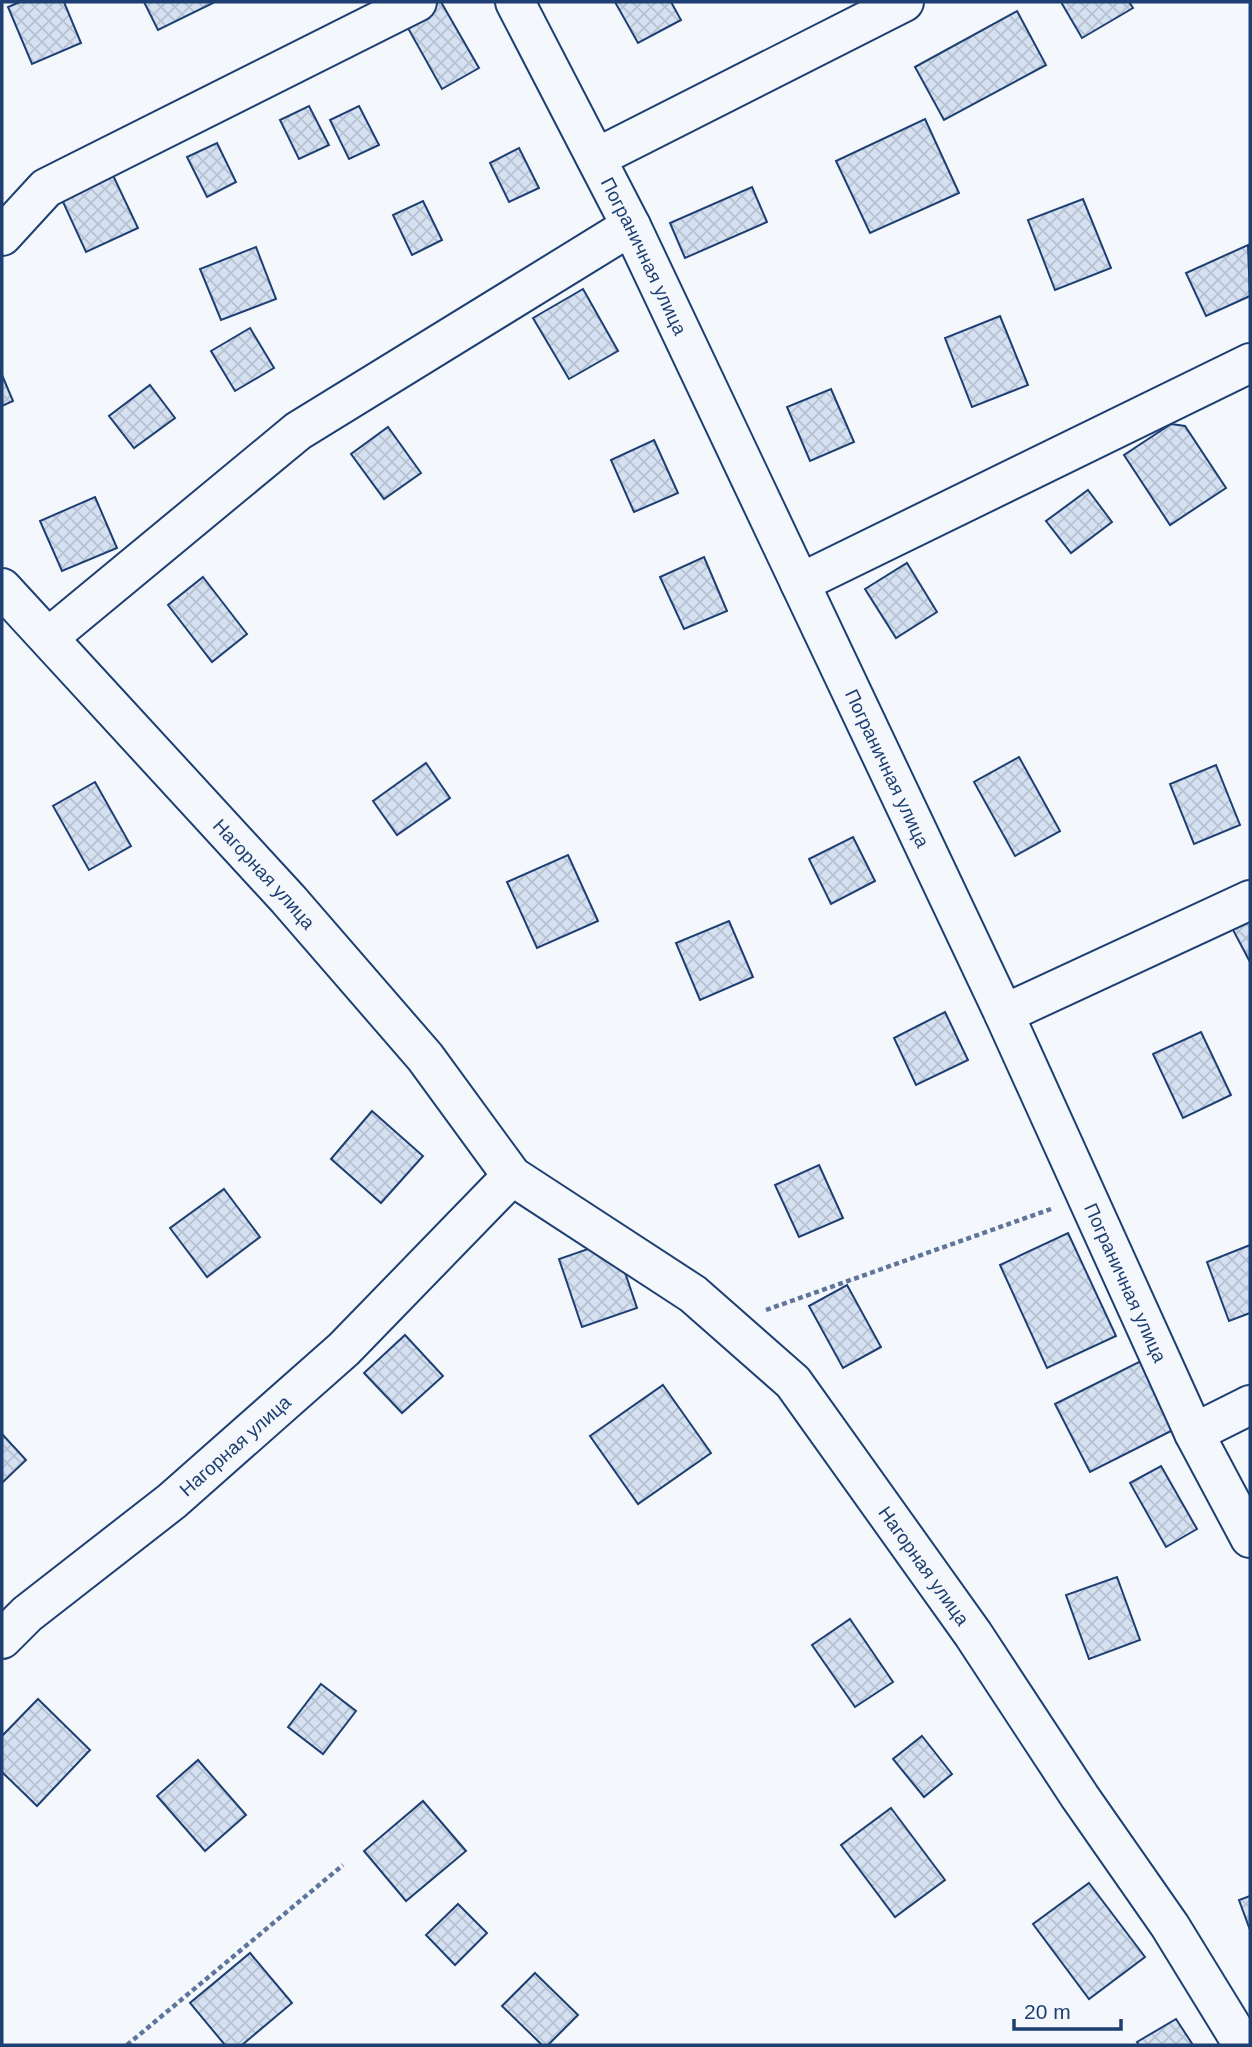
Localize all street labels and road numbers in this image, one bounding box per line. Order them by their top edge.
street label: Пограничная улица [597,174,691,339]
street label: Пограничная улица [841,686,934,851]
street label: Нагорная улица [209,815,319,934]
street label: Пограничная улица [1080,1200,1171,1366]
street label: Нагорная улица [175,1391,295,1500]
street label: Нагорная улица [874,1502,974,1630]

